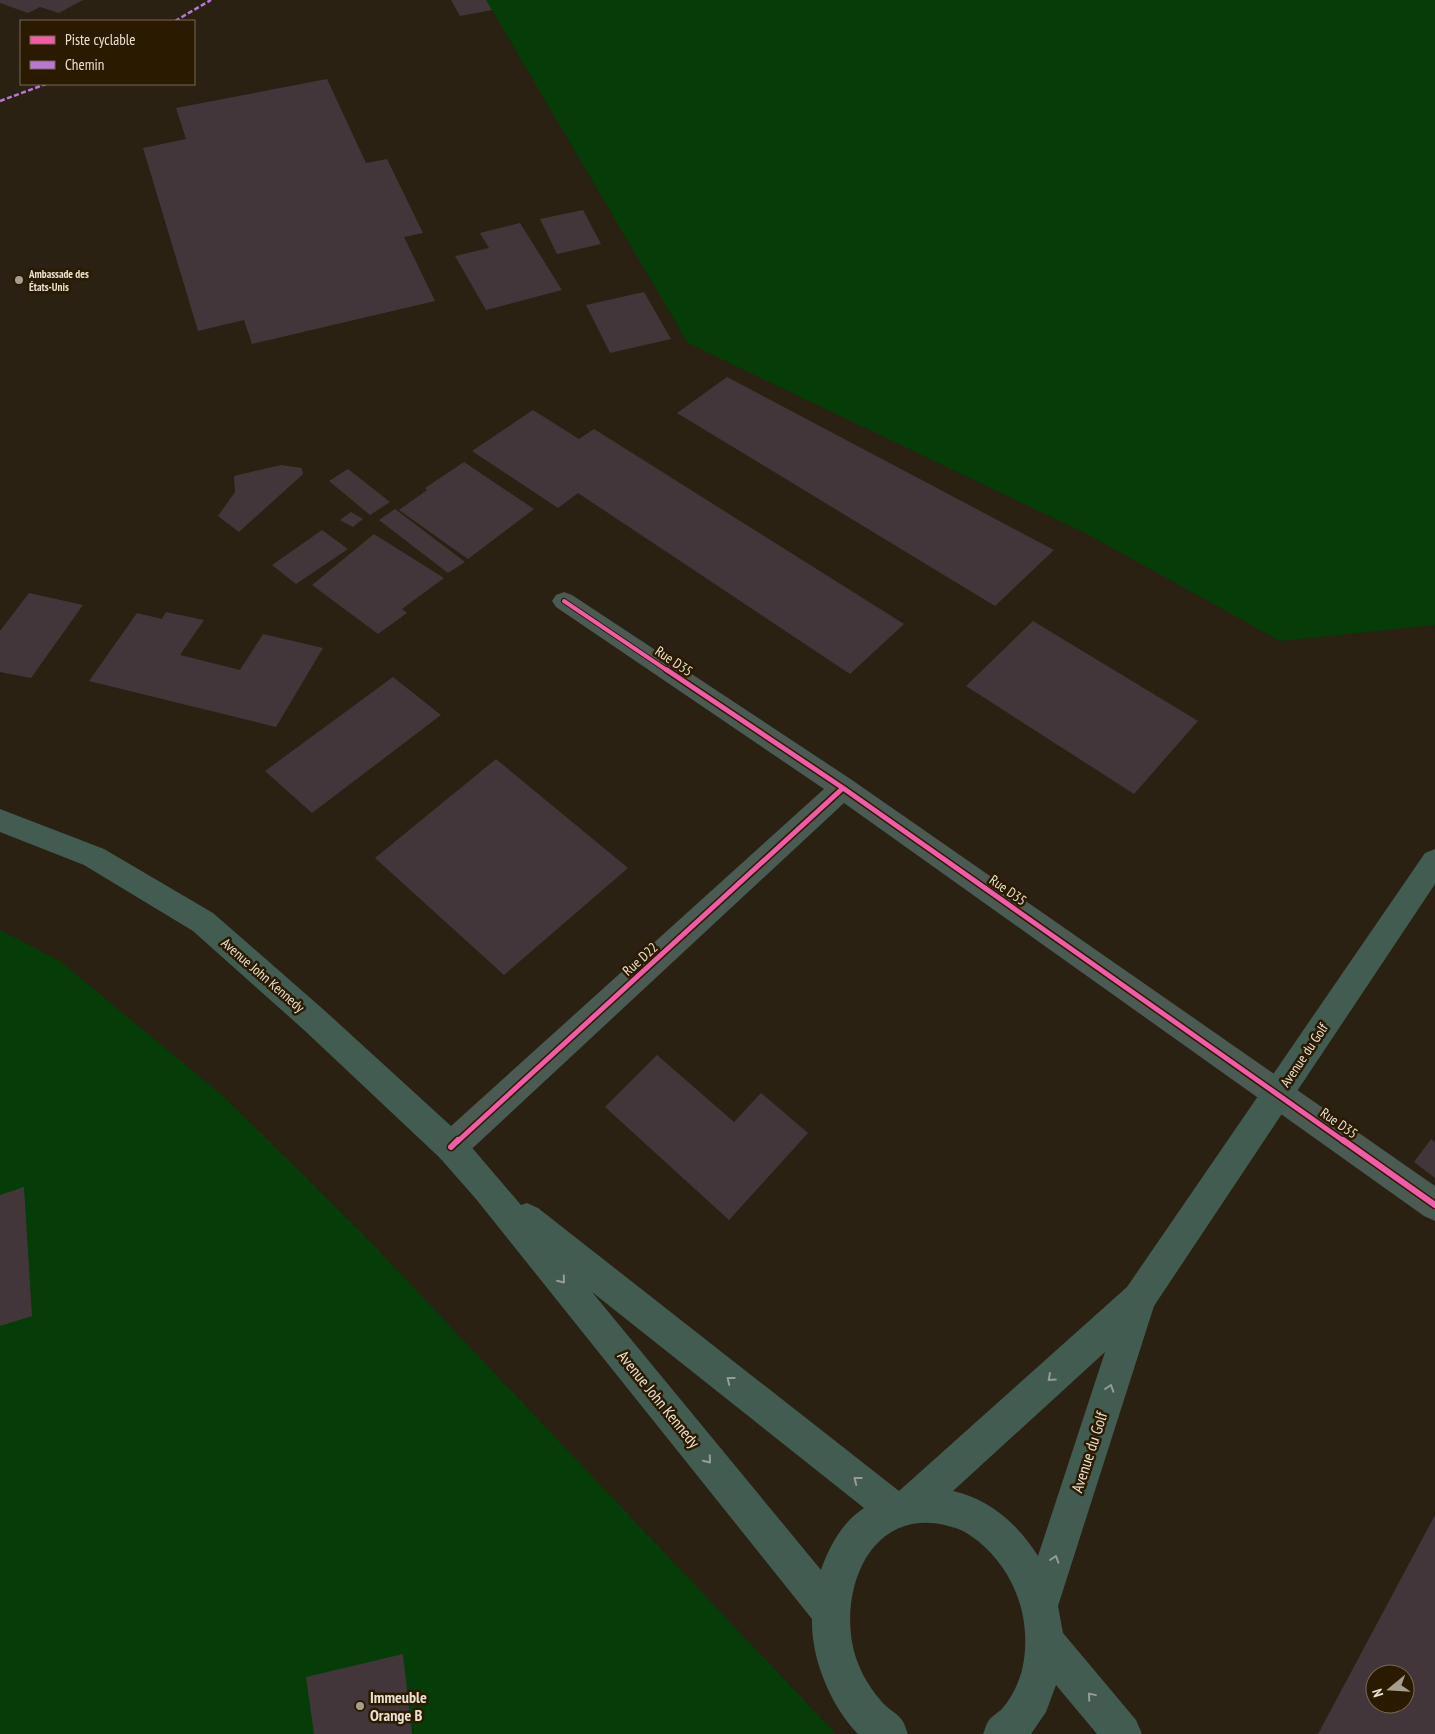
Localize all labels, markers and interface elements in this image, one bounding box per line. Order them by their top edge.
legend [20,20,195,85]
text: Piste cyclable [65,30,135,49]
text: Chemin [65,55,104,74]
place label: Ambassade des États-Unis [28,267,89,294]
marker: Ambassade des États-Unis [13,274,25,286]
street label: Rue D35 [652,642,696,680]
street label: Rue D35 [986,871,1030,909]
street label: Avenue John Kennedy [218,934,309,1017]
street label: Rue D22 [619,938,661,980]
street label: Avenue du Golf [1276,1019,1332,1090]
street label: Rue D35 [1317,1104,1361,1142]
one-way arrow [556,1274,564,1283]
street label: Avenue John Kennedy [614,1346,704,1452]
one-way arrow [1047,1373,1056,1382]
one-way arrow [727,1377,736,1385]
one-way arrow [1105,1384,1115,1393]
street label: Avenue du Golf [1067,1408,1112,1495]
one-way arrow [703,1455,712,1464]
one-way arrow [854,1478,863,1486]
one-way arrow [1049,1555,1059,1564]
north arrow [1365,1664,1415,1714]
place label: Immeuble Orange B [370,1687,427,1725]
text: N [1368,1687,1387,1699]
one-way arrow [1088,1693,1097,1702]
marker: Immeuble Orange B [354,1700,366,1712]

